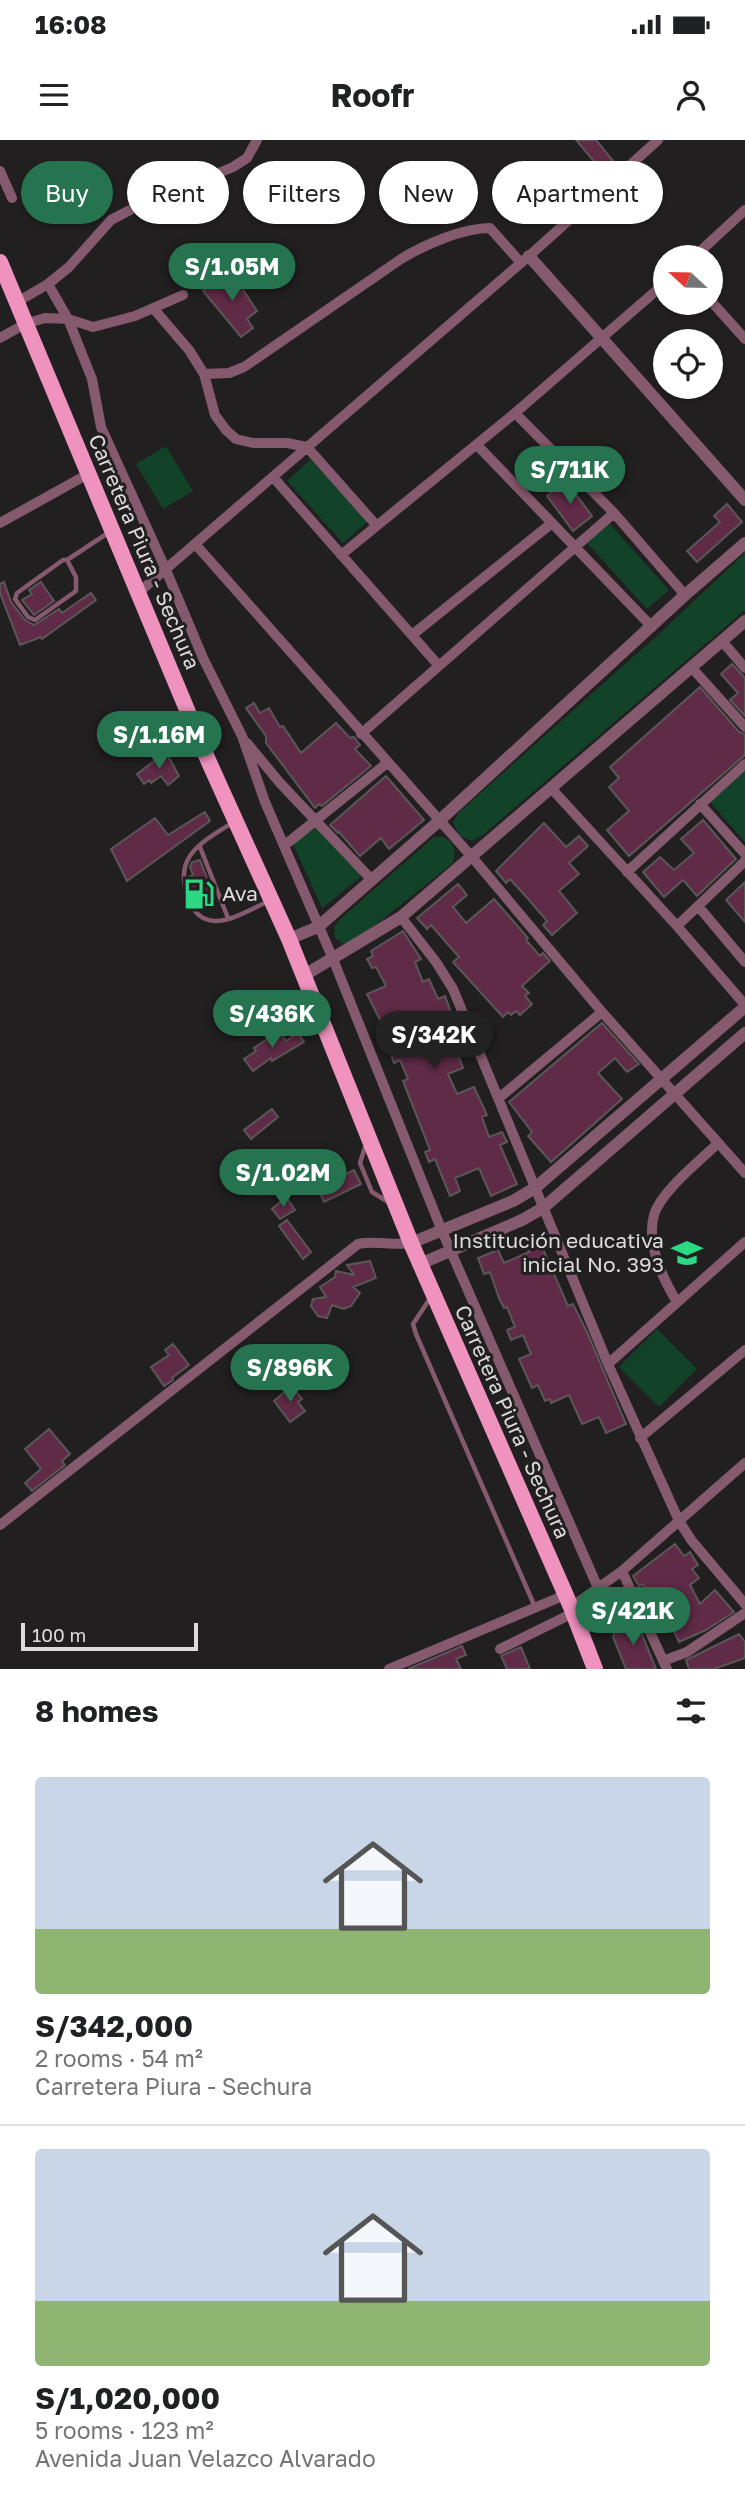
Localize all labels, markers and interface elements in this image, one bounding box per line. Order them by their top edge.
text: 16:08 [35,9,107,40]
icon: menu [35,76,73,114]
text: Roofr [330,76,415,114]
icon: person [672,76,710,114]
chip: Buy [21,161,113,224]
chip: Rent [127,161,229,224]
chip: Filters [243,161,365,224]
chip: New [379,161,478,224]
chip: Apartment [492,161,663,224]
pin: S/1.05M [167,244,297,303]
north arrow [653,245,723,315]
map controls [653,245,723,399]
text: S/1.05M [184,252,280,280]
button: locate [653,329,723,399]
street label: Carretera Piura - Sechura [84,430,206,673]
pin: S/711K [513,446,627,506]
text: S/711K [530,455,610,483]
pin: S/1.16M [94,712,224,771]
text: S/1.16M [113,720,205,748]
fuel station icon: Ava [182,877,216,911]
place label: Ava [222,880,258,906]
pin: S/436K [215,990,329,1050]
text: S/436K [229,999,315,1027]
pin: S/342K [377,1012,491,1071]
text: S/342K [391,1020,477,1048]
pin: S/1.02M [218,1150,348,1209]
text: S/1.02M [235,1158,331,1186]
place label: Institución educativa inicial No. 393 [452,1227,664,1277]
school or university icon: Institución educativa inicial No. 393 [670,1236,704,1270]
street label: Carretera Piura - Sechura [450,1301,576,1543]
pin: S/896K [233,1344,347,1404]
text: S/896K [246,1353,334,1381]
pin: S/421K [576,1588,690,1647]
text: S/421K [591,1596,675,1624]
scale bar [21,1620,198,1652]
text: 100 m [32,1623,86,1646]
icon: filters [672,1692,710,1730]
text: 8 homes [35,1693,159,1729]
icon: home [310,1823,436,1949]
text: S/342,000 [35,2008,193,2044]
text: 2 rooms · 54 m² [35,2044,203,2072]
text: Carretera Piura - Sechura [35,2072,312,2100]
icon: home [310,2195,436,2321]
text: S/1,020,000 [35,2380,220,2416]
text: 5 rooms · 123 m² [35,2416,214,2444]
text: Avenida Juan Velazco Alvarado [35,2444,376,2472]

